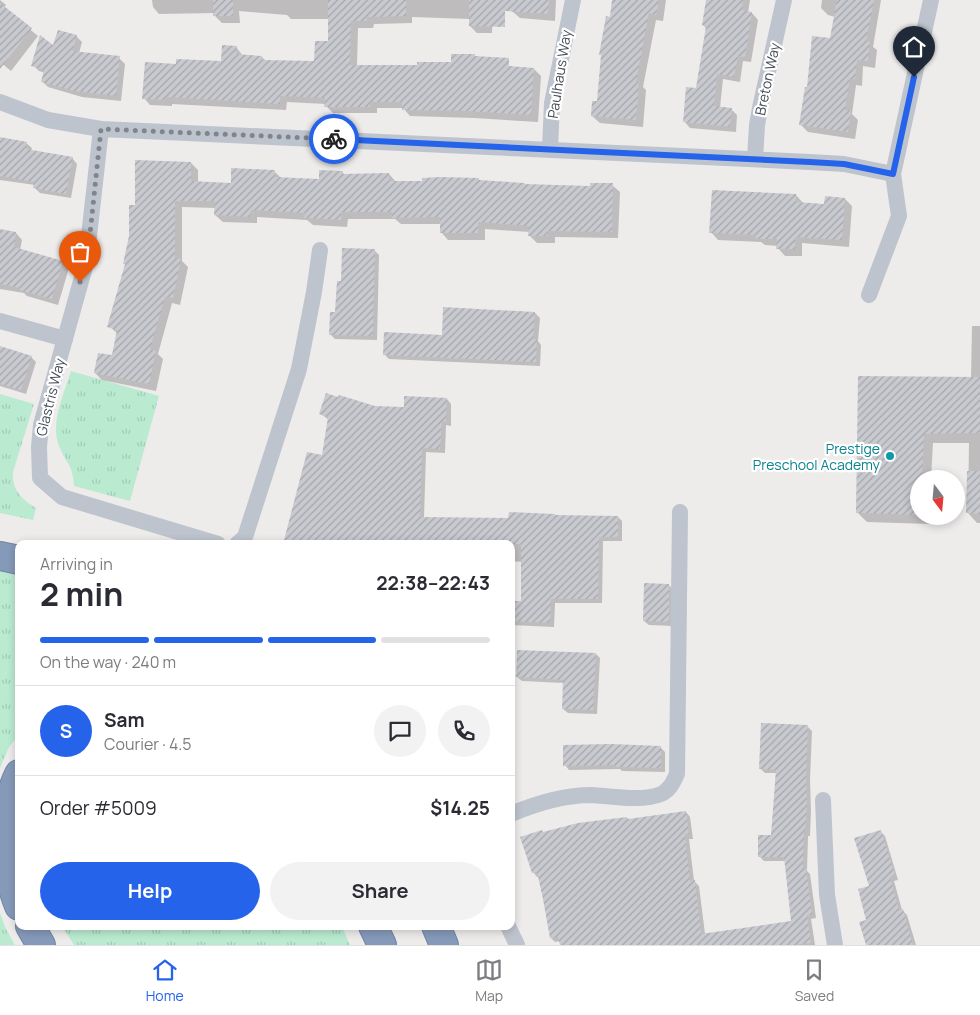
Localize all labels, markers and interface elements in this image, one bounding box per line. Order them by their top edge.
pin [893,26,935,77]
street label: Paulhaus Way [543,28,575,120]
icon: home [900,33,928,61]
street label: Breton Way [750,40,784,117]
courier [309,114,359,164]
icon: bike [320,125,348,153]
pin [59,231,101,282]
icon: bag [66,238,94,266]
street label: Glastris Way [31,356,69,438]
place label: Prestige Preschool Academy [753,439,881,474]
marker: Prestige Preschool Academy [884,450,896,462]
north arrow [910,470,965,525]
map controls [910,470,965,525]
text: Arriving in [40,553,113,575]
text: 22:38–22:43 [376,570,490,596]
text: 2 min [40,572,123,616]
text: On the way · 240 m [40,651,176,673]
button: chat [374,705,426,757]
button: phone [438,705,490,757]
text: Sam [104,707,145,733]
text: S [60,718,72,744]
text: Courier · 4.5 [104,733,191,755]
text: Order #5009 [40,795,157,821]
text: $14.25 [430,795,490,821]
button: Help [40,862,260,920]
button: Share [270,862,490,920]
tab: Home [146,956,184,1005]
tab: Map [475,956,503,1005]
tab: Saved [795,956,834,1005]

